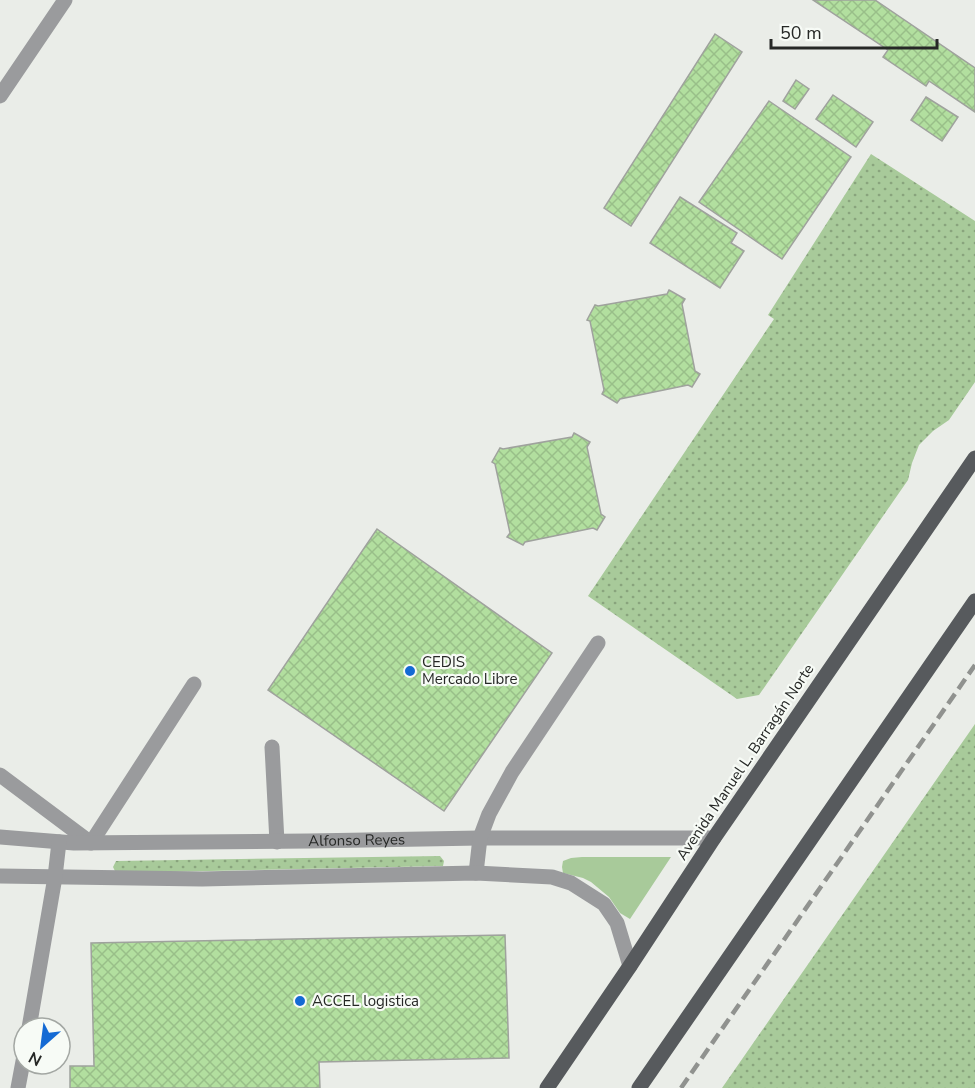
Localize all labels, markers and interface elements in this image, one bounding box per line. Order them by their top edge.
scale bar [771,12,938,50]
text: 50 m [780,21,822,45]
place label: CEDIS Mercado Libre [422,652,517,689]
street label: Avenida Manuel L. Barragán Norte [672,660,818,864]
marker: CEDIS Mercado Libre [403,664,417,678]
street label: Alfonso Reyes [308,829,405,851]
place label: ACCEL logistica [312,991,419,1011]
marker: ACCEL logistica [293,994,307,1008]
north arrow [12,1016,72,1076]
text: N [25,1046,46,1071]

